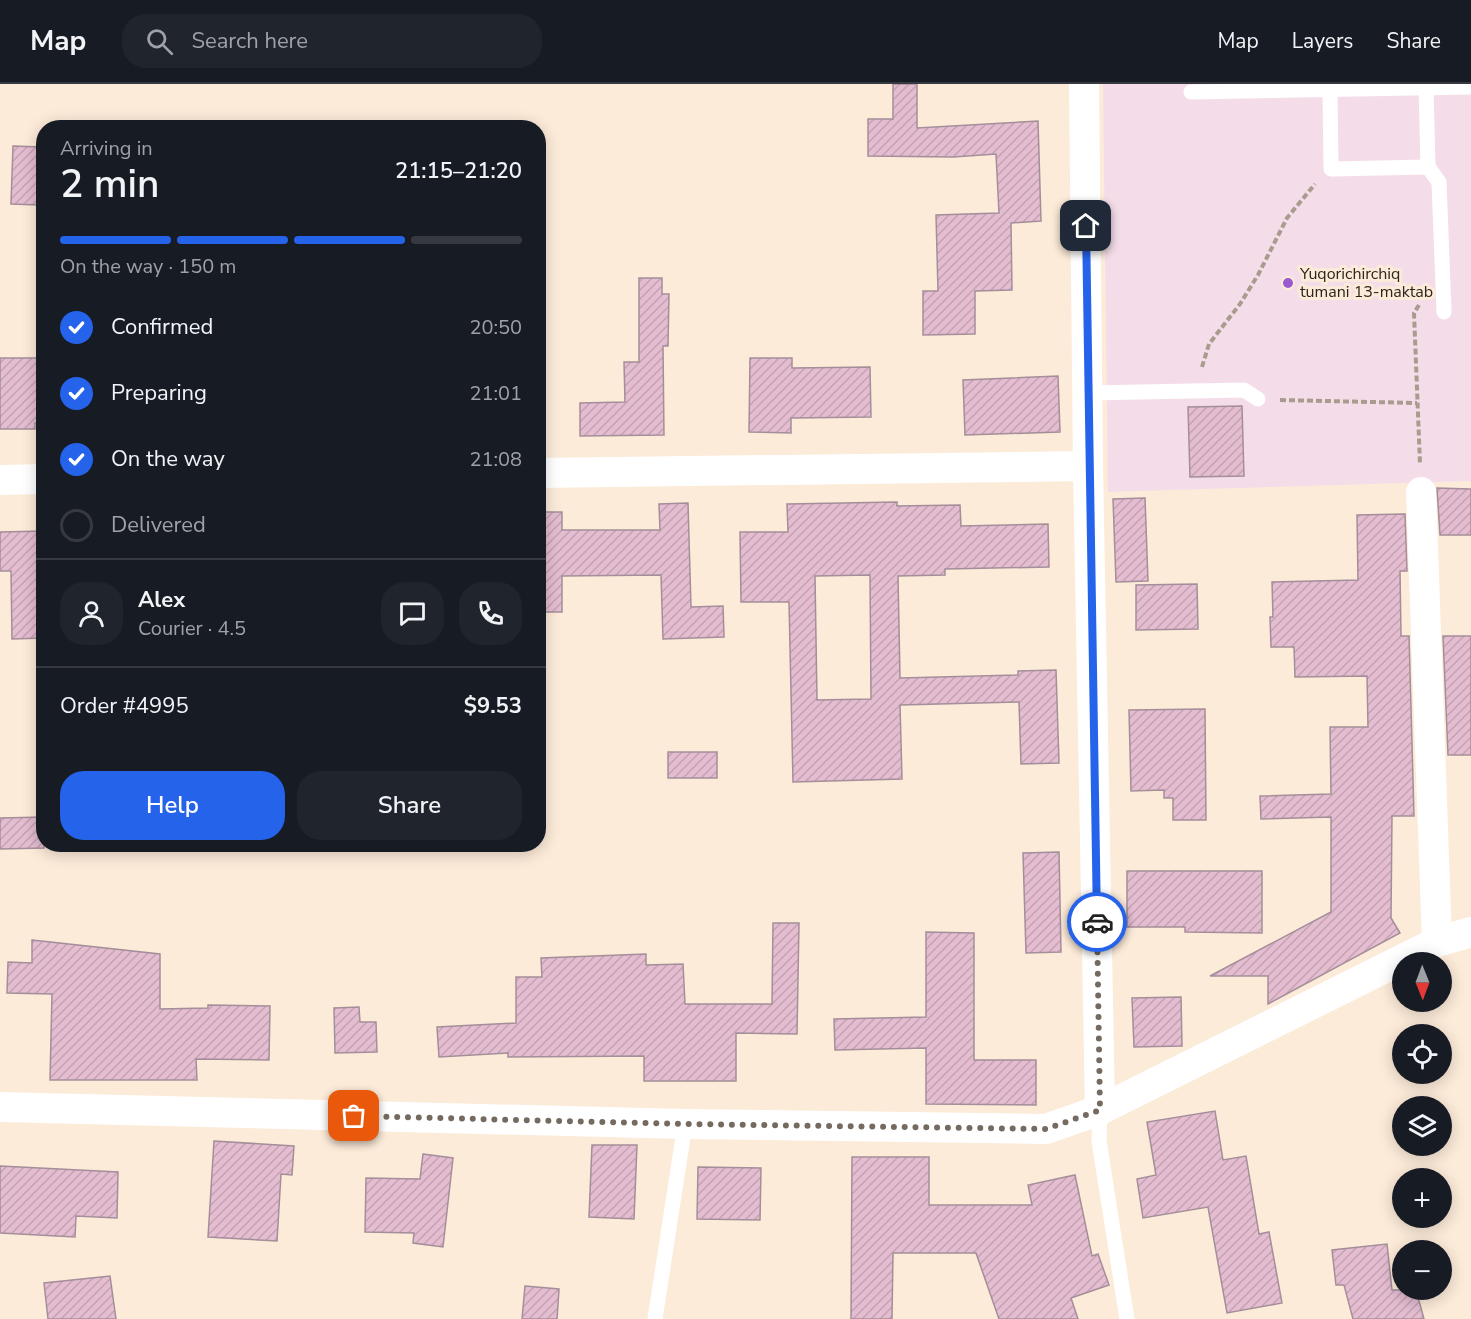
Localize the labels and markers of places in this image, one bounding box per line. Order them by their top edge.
pin [1060,200,1111,251]
place label: Yuqorichirchiq tumani 13-maktab [1299,263,1433,303]
marker: Yuqorichirchiq tumani 13-maktab [1281,276,1295,290]
pin [328,1090,379,1141]

